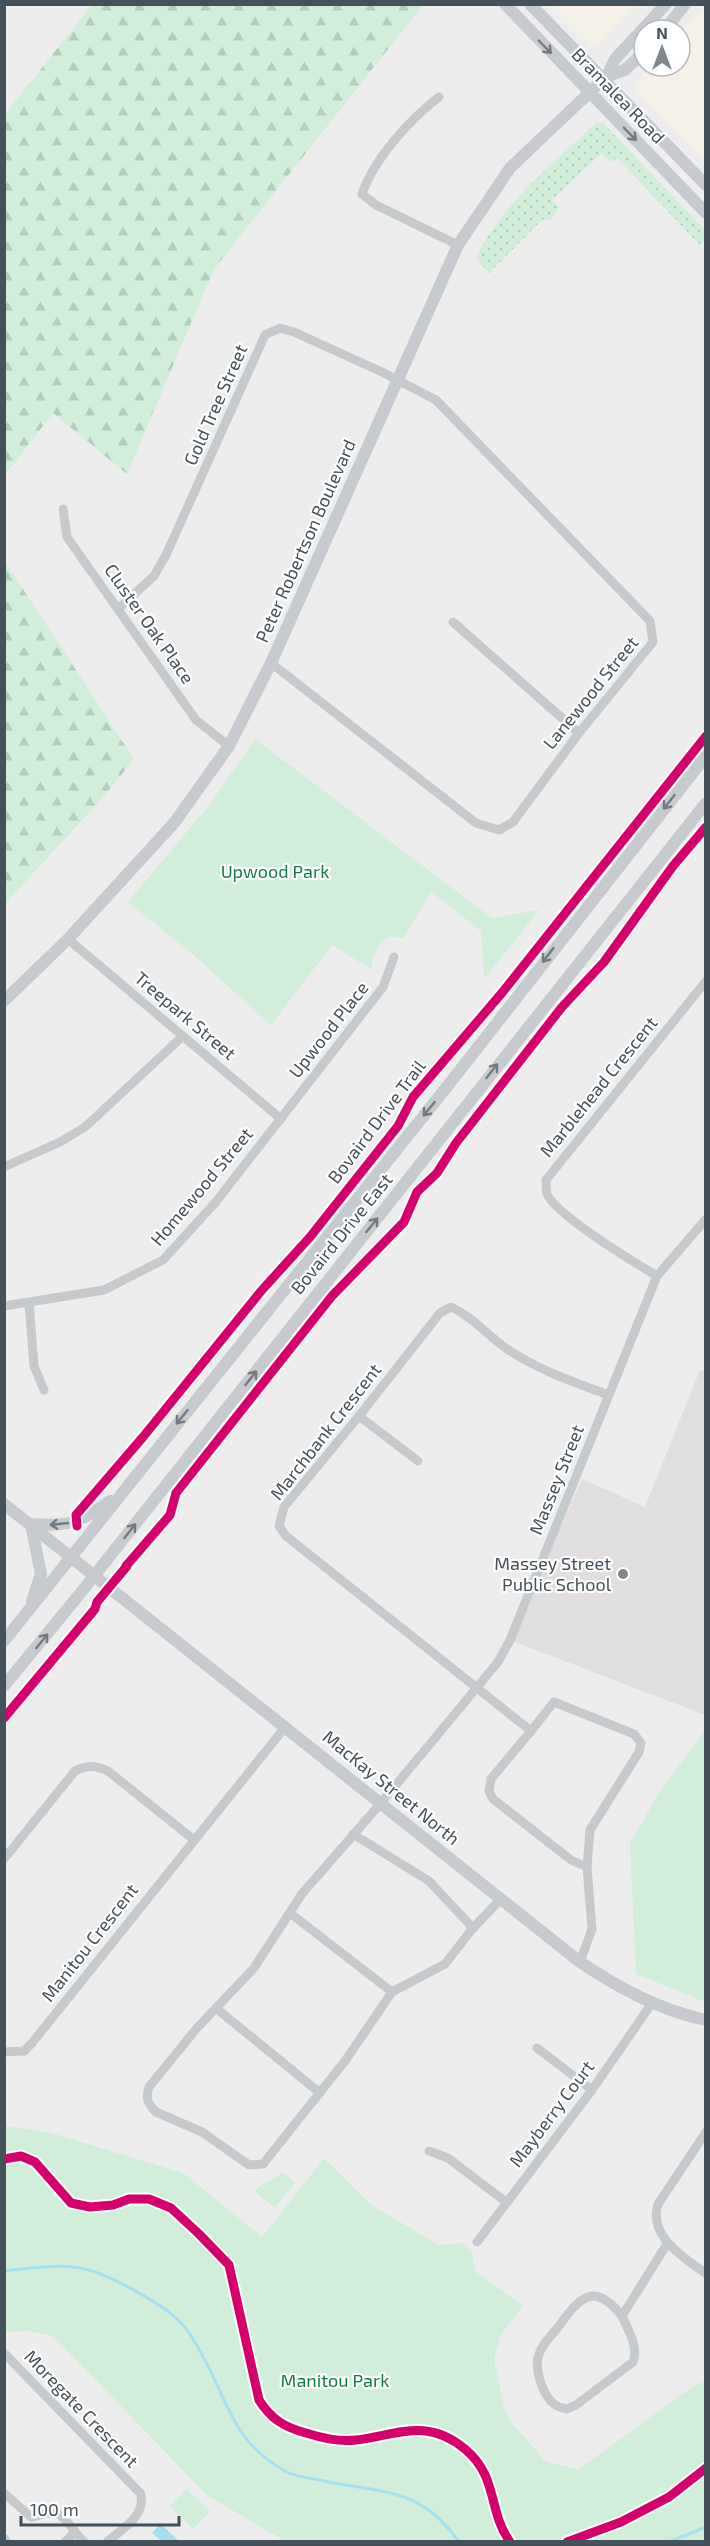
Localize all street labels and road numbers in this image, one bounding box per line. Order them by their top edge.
street label: Bramalea Road [568,43,670,148]
street label: Gold Tree Street [179,341,252,468]
street label: Peter Robertson Boulevard [250,436,360,646]
street label: Cluster Oak Place [100,559,199,688]
street label: Lanewood Street [538,631,643,753]
street label: Treepark Street [130,966,241,1064]
street label: Upwood Place [284,977,373,1082]
street label: Marblehead Crescent [535,1012,662,1161]
street label: Bovaird Drive Trail [323,1055,430,1187]
street label: Homewood Street [145,1123,257,1250]
street label: Bovaird Drive East [286,1168,397,1298]
street label: Marchbank Crescent [265,1359,385,1504]
street label: Massey Street [524,1421,588,1538]
street label: MacKay Street North [319,1725,464,1849]
street label: Manitou Crescent [36,1879,142,2006]
street label: Mayberry Court [504,2056,598,2171]
street label: Moregate Crescent [20,2345,143,2472]

